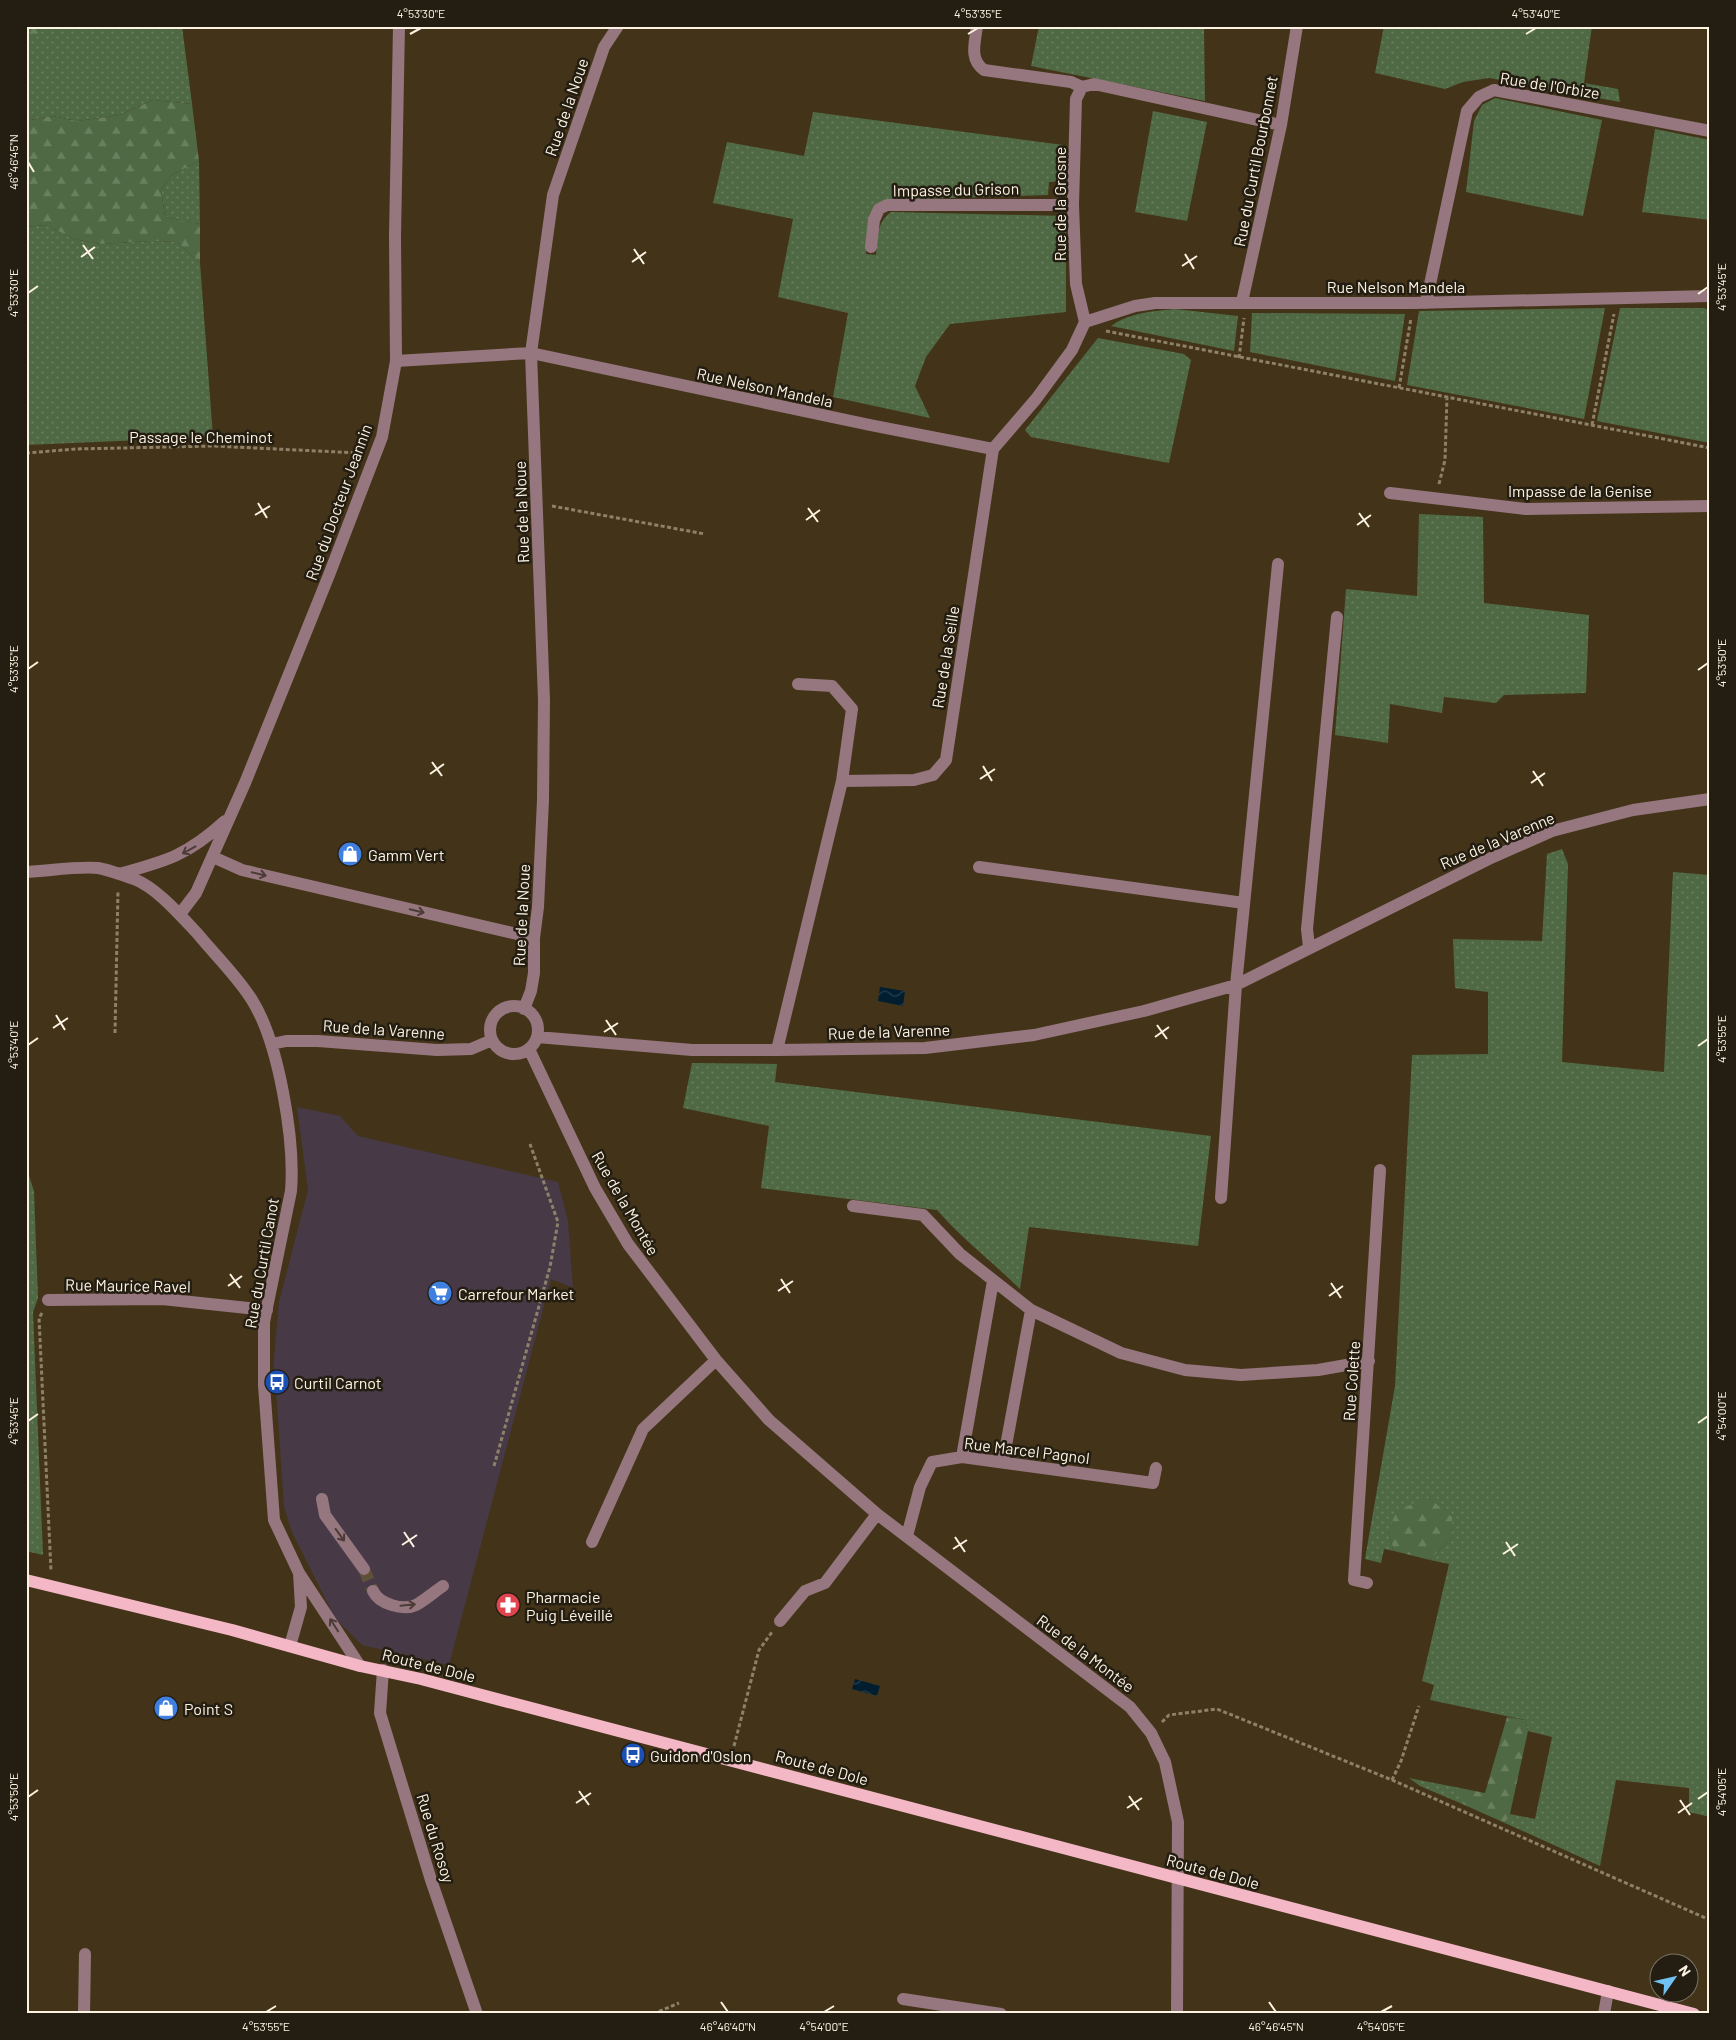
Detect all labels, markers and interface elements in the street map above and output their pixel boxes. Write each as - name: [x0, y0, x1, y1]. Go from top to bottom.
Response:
- text: 4°53'30"E: [397, 6, 445, 20]
- text: 4°53'35"E: [954, 6, 1002, 20]
- text: 4°53'40"E: [1512, 6, 1560, 20]
- street label: Rue de la Noue: [540, 56, 592, 158]
- street label: Rue de l'Orbize: [1499, 68, 1601, 102]
- street label: Rue du Curtil Bourbonnet: [1229, 74, 1281, 248]
- text: 46°46'45"N: [6, 134, 20, 190]
- street label: Rue de la Grosne: [1050, 147, 1069, 261]
- street label: Impasse du Grison: [893, 178, 1019, 200]
- text: 4°53'45"E: [1714, 263, 1728, 311]
- text: 4°53'30"E: [6, 269, 20, 317]
- street label: Rue Nelson Mandela: [1327, 277, 1465, 296]
- street label: Rue Nelson Mandela: [695, 363, 835, 411]
- street label: Rue du Docteur Jeannin: [301, 421, 375, 583]
- street label: Passage le Cheminot: [129, 427, 273, 446]
- street label: Rue de la Noue: [510, 461, 532, 563]
- street label: Impasse de la Genise: [1508, 481, 1652, 500]
- street label: Rue de la Seille: [928, 604, 962, 710]
- text: 4°53'50"E: [1714, 639, 1728, 687]
- text: 4°53'35"E: [6, 645, 20, 693]
- street label: Rue de la Varenne: [1437, 807, 1557, 873]
- shop icon: Gamm Vert: [337, 841, 363, 867]
- one-way arrow: [181, 845, 196, 855]
- place label: Gamm Vert: [368, 845, 445, 864]
- street label: Rue de la Noue: [509, 863, 533, 967]
- one-way arrow: [250, 870, 266, 879]
- one-way arrow: [409, 907, 425, 916]
- street label: Rue de la Varenne: [322, 1015, 446, 1043]
- text: 4°53'55"E: [1714, 1015, 1728, 1063]
- street label: Rue de la Varenne: [828, 1019, 950, 1043]
- text: 4°53'40"E: [6, 1021, 20, 1069]
- street label: Rue de la Montée: [589, 1148, 663, 1258]
- street label: Rue du Curtil Canot: [240, 1196, 282, 1330]
- street label: Rue Maurice Ravel: [65, 1274, 191, 1296]
- supermarket icon: Carrefour Market: [427, 1280, 453, 1306]
- place label: Carrefour Market: [458, 1284, 574, 1303]
- street label: Rue Colette: [1339, 1340, 1363, 1422]
- bus stop icon: Curtil Carnot: [264, 1369, 290, 1395]
- place label: Curtil Carnot: [294, 1373, 382, 1392]
- text: 4°54'00"E: [1714, 1391, 1728, 1441]
- text: 4°53'45"E: [6, 1397, 20, 1445]
- street label: Rue Marcel Pagnol: [963, 1433, 1091, 1467]
- one-way arrow: [335, 1528, 345, 1542]
- place label: Pharmacie Puig Léveillé: [526, 1587, 613, 1624]
- pharmacy icon: Pharmacie Puig Léveillé: [495, 1592, 521, 1618]
- one-way arrow: [399, 1600, 415, 1610]
- street label: Rue de la Montée: [1034, 1610, 1138, 1696]
- one-way arrow: [329, 1618, 339, 1632]
- street label: Route de Dole: [380, 1644, 478, 1686]
- shop icon: Point S: [153, 1695, 179, 1721]
- place label: Point S: [184, 1699, 233, 1718]
- bus stop icon: Guidon d'Oslon: [620, 1742, 646, 1768]
- street label: Route de Dole: [773, 1745, 871, 1789]
- place label: Guidon d'Oslon: [650, 1746, 751, 1765]
- text: 4°54'05"E: [1714, 1768, 1728, 1816]
- text: 4°53'50"E: [6, 1773, 20, 1821]
- street label: Rue du Rosoy: [413, 1791, 459, 1886]
- street label: Route de Dole: [1164, 1849, 1262, 1893]
- north arrow: [1648, 1952, 1698, 2002]
- text: N: [1676, 1962, 1695, 1979]
- text: 4°53'55"E: [242, 2019, 290, 2033]
- text: 46°46'40"N: [700, 2019, 756, 2033]
- text: 4°54'00"E: [799, 2019, 849, 2033]
- text: 46°46'45"N: [1248, 2019, 1304, 2033]
- text: 4°54'05"E: [1357, 2019, 1405, 2033]

